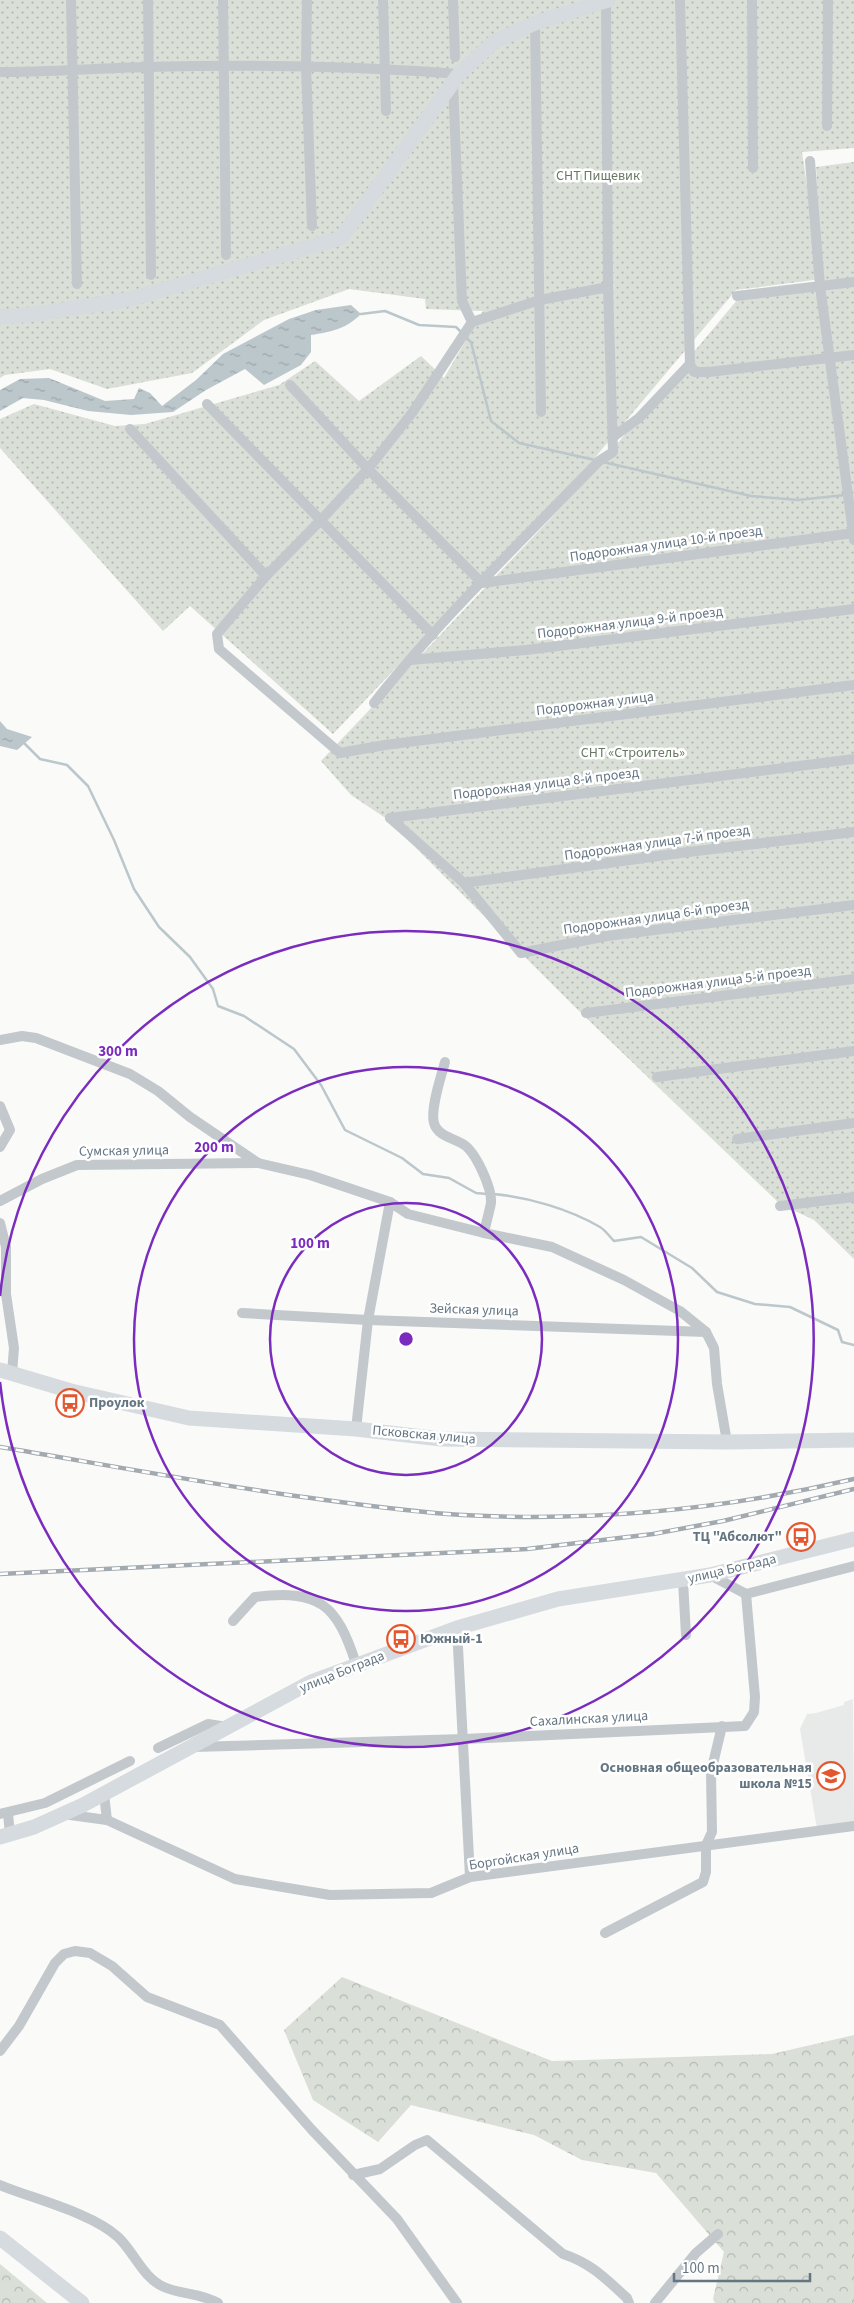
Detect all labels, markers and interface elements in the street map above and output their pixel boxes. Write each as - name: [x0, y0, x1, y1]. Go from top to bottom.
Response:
- park label: СНТ Пищевик: [556, 166, 640, 186]
- street label: Подорожная улица 10-й проезд: [569, 521, 764, 567]
- street label: Подорожная улица 9-й проезд: [536, 602, 725, 644]
- street label: Подорожная улица: [535, 687, 655, 721]
- park label: СНТ «Строитель»: [581, 743, 685, 763]
- street label: Подорожная улица 8-й проезд: [452, 763, 641, 805]
- street label: Подорожная улица 7-й проезд: [563, 820, 752, 866]
- street label: Подорожная улица 6-й проезд: [562, 894, 751, 940]
- street label: Подорожная улица 5-й проезд: [624, 961, 813, 1003]
- text: 300 m: [98, 1041, 138, 1062]
- text: 200 m: [194, 1137, 234, 1158]
- street label: Сумская улица: [79, 1140, 169, 1162]
- text: 100 m: [290, 1233, 330, 1254]
- street label: Зейская улица: [429, 1298, 519, 1322]
- centre of rings: [397, 1330, 415, 1348]
- bus stop icon: Проулок: [55, 1388, 85, 1418]
- place label: Проулок: [89, 1393, 145, 1413]
- street label: Псковская улица: [371, 1421, 477, 1449]
- bus stop icon: ТЦ "Абсолют": [786, 1522, 816, 1552]
- place label: ТЦ "Абсолют": [693, 1527, 782, 1547]
- street label: улица Бограда: [686, 1549, 778, 1589]
- bus stop icon: Южный-1: [386, 1624, 416, 1654]
- place label: Южный-1: [420, 1629, 483, 1649]
- street label: улица Бограда: [296, 1646, 388, 1698]
- street label: Сахалинская улица: [529, 1706, 649, 1732]
- place label: Основная общеобразовательная школа №15: [600, 1758, 812, 1794]
- school or university icon: Основная общеобразовательная школа №15: [816, 1761, 846, 1791]
- street label: Боргойская улица: [468, 1838, 580, 1876]
- scale bar: [674, 2250, 810, 2282]
- text: 100 m: [682, 2258, 720, 2279]

